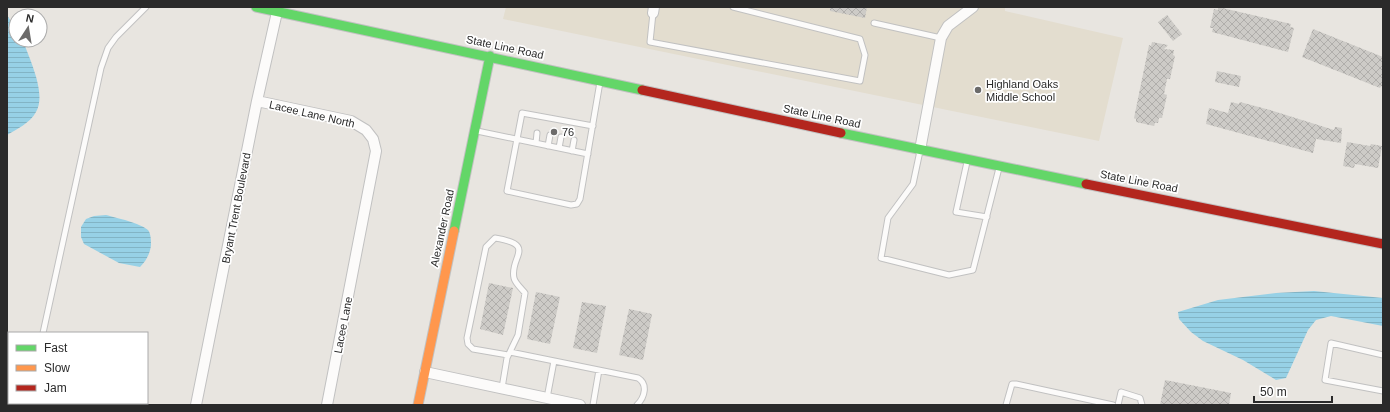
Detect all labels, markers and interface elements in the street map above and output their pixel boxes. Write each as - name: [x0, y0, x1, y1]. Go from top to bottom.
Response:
- north arrow: [8, 8, 48, 48]
- text: N: [25, 12, 35, 25]
- street label: State Line Road: [465, 33, 545, 61]
- place label: Highland Oaks Middle School: [986, 78, 1059, 103]
- marker: Highland Oaks Middle School: [973, 85, 983, 95]
- street label: Lacee Lane North: [268, 98, 356, 130]
- street label: State Line Road: [782, 102, 862, 130]
- place label: 76: [562, 126, 574, 138]
- marker: 76: [549, 127, 559, 137]
- street label: Bryant Trent Boulevard: [219, 152, 253, 264]
- street label: State Line Road: [1099, 168, 1179, 194]
- street label: Alexander Road: [428, 188, 456, 268]
- street label: Lacee Lane: [332, 296, 354, 354]
- legend: [8, 332, 148, 404]
- text: Fast: [44, 341, 68, 355]
- text: Slow: [44, 361, 70, 375]
- scale bar: [1254, 378, 1332, 404]
- text: Jam: [44, 381, 67, 395]
- text: 50 m: [1260, 385, 1287, 399]

